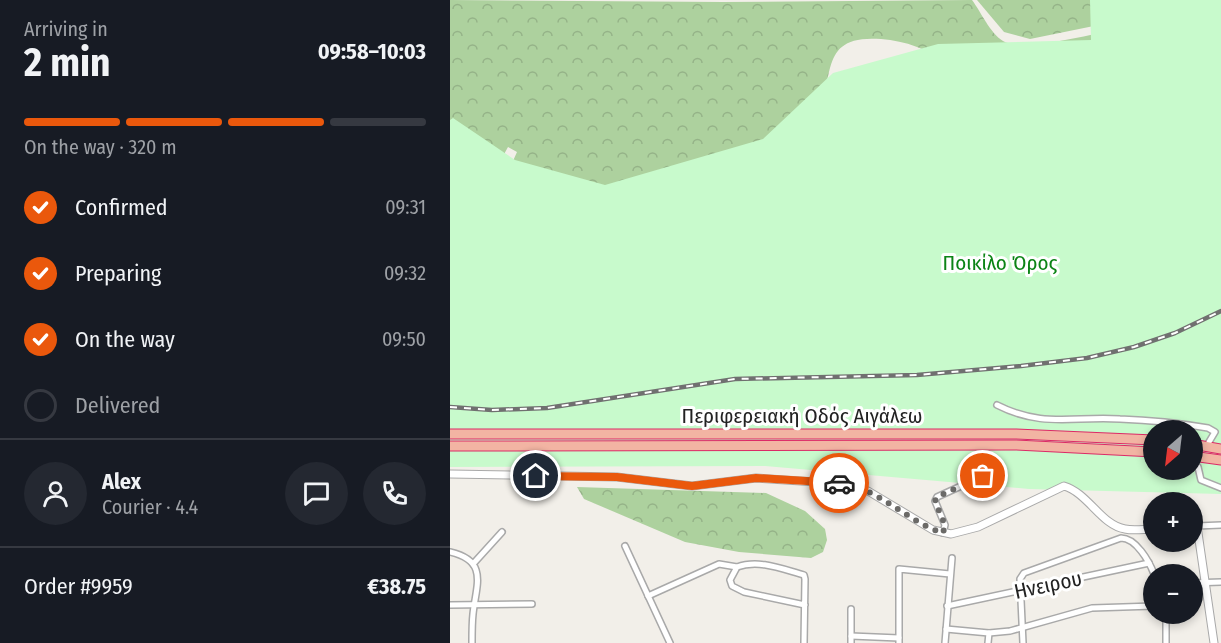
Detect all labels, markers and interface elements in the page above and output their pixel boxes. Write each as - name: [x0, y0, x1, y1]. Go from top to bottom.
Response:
- text: Arriving in: [24, 17, 108, 41]
- text: 09:58–10:03: [318, 38, 426, 65]
- text: 2 min: [24, 40, 110, 86]
- text: On the way · 320 m: [24, 135, 177, 159]
- icon: check: [24, 191, 57, 224]
- text: Confirmed: [75, 194, 168, 221]
- text: 09:31: [385, 195, 426, 219]
- park label: Ποικίλο Όρος: [943, 250, 1058, 276]
- icon: check: [24, 257, 57, 290]
- text: Preparing: [75, 260, 161, 287]
- text: 09:32: [384, 261, 426, 285]
- icon: check: [24, 323, 57, 356]
- text: On the way: [75, 326, 175, 353]
- text: 09:50: [382, 327, 426, 351]
- text: Delivered: [75, 392, 160, 419]
- street label: Περιφερειακή Οδός Αιγάλεω: [682, 403, 922, 429]
- north arrow: [1143, 420, 1203, 480]
- map controls: [1143, 420, 1203, 624]
- pin: [510, 450, 561, 501]
- pin: [957, 450, 1008, 501]
- courier: [809, 453, 869, 513]
- icon: home: [519, 459, 552, 492]
- icon: bag: [966, 459, 999, 492]
- button: person: [24, 462, 87, 525]
- button: chat: [285, 462, 348, 525]
- button: phone: [363, 462, 426, 525]
- icon: car: [823, 467, 856, 500]
- text: Alex: [102, 468, 141, 495]
- button: +: [1143, 492, 1203, 552]
- text: Courier · 4.4: [102, 495, 198, 519]
- button: −: [1143, 564, 1203, 624]
- street label: Ηνειρου: [1012, 565, 1084, 605]
- text: Order #9959: [24, 573, 133, 600]
- text: €38.75: [367, 573, 426, 600]

